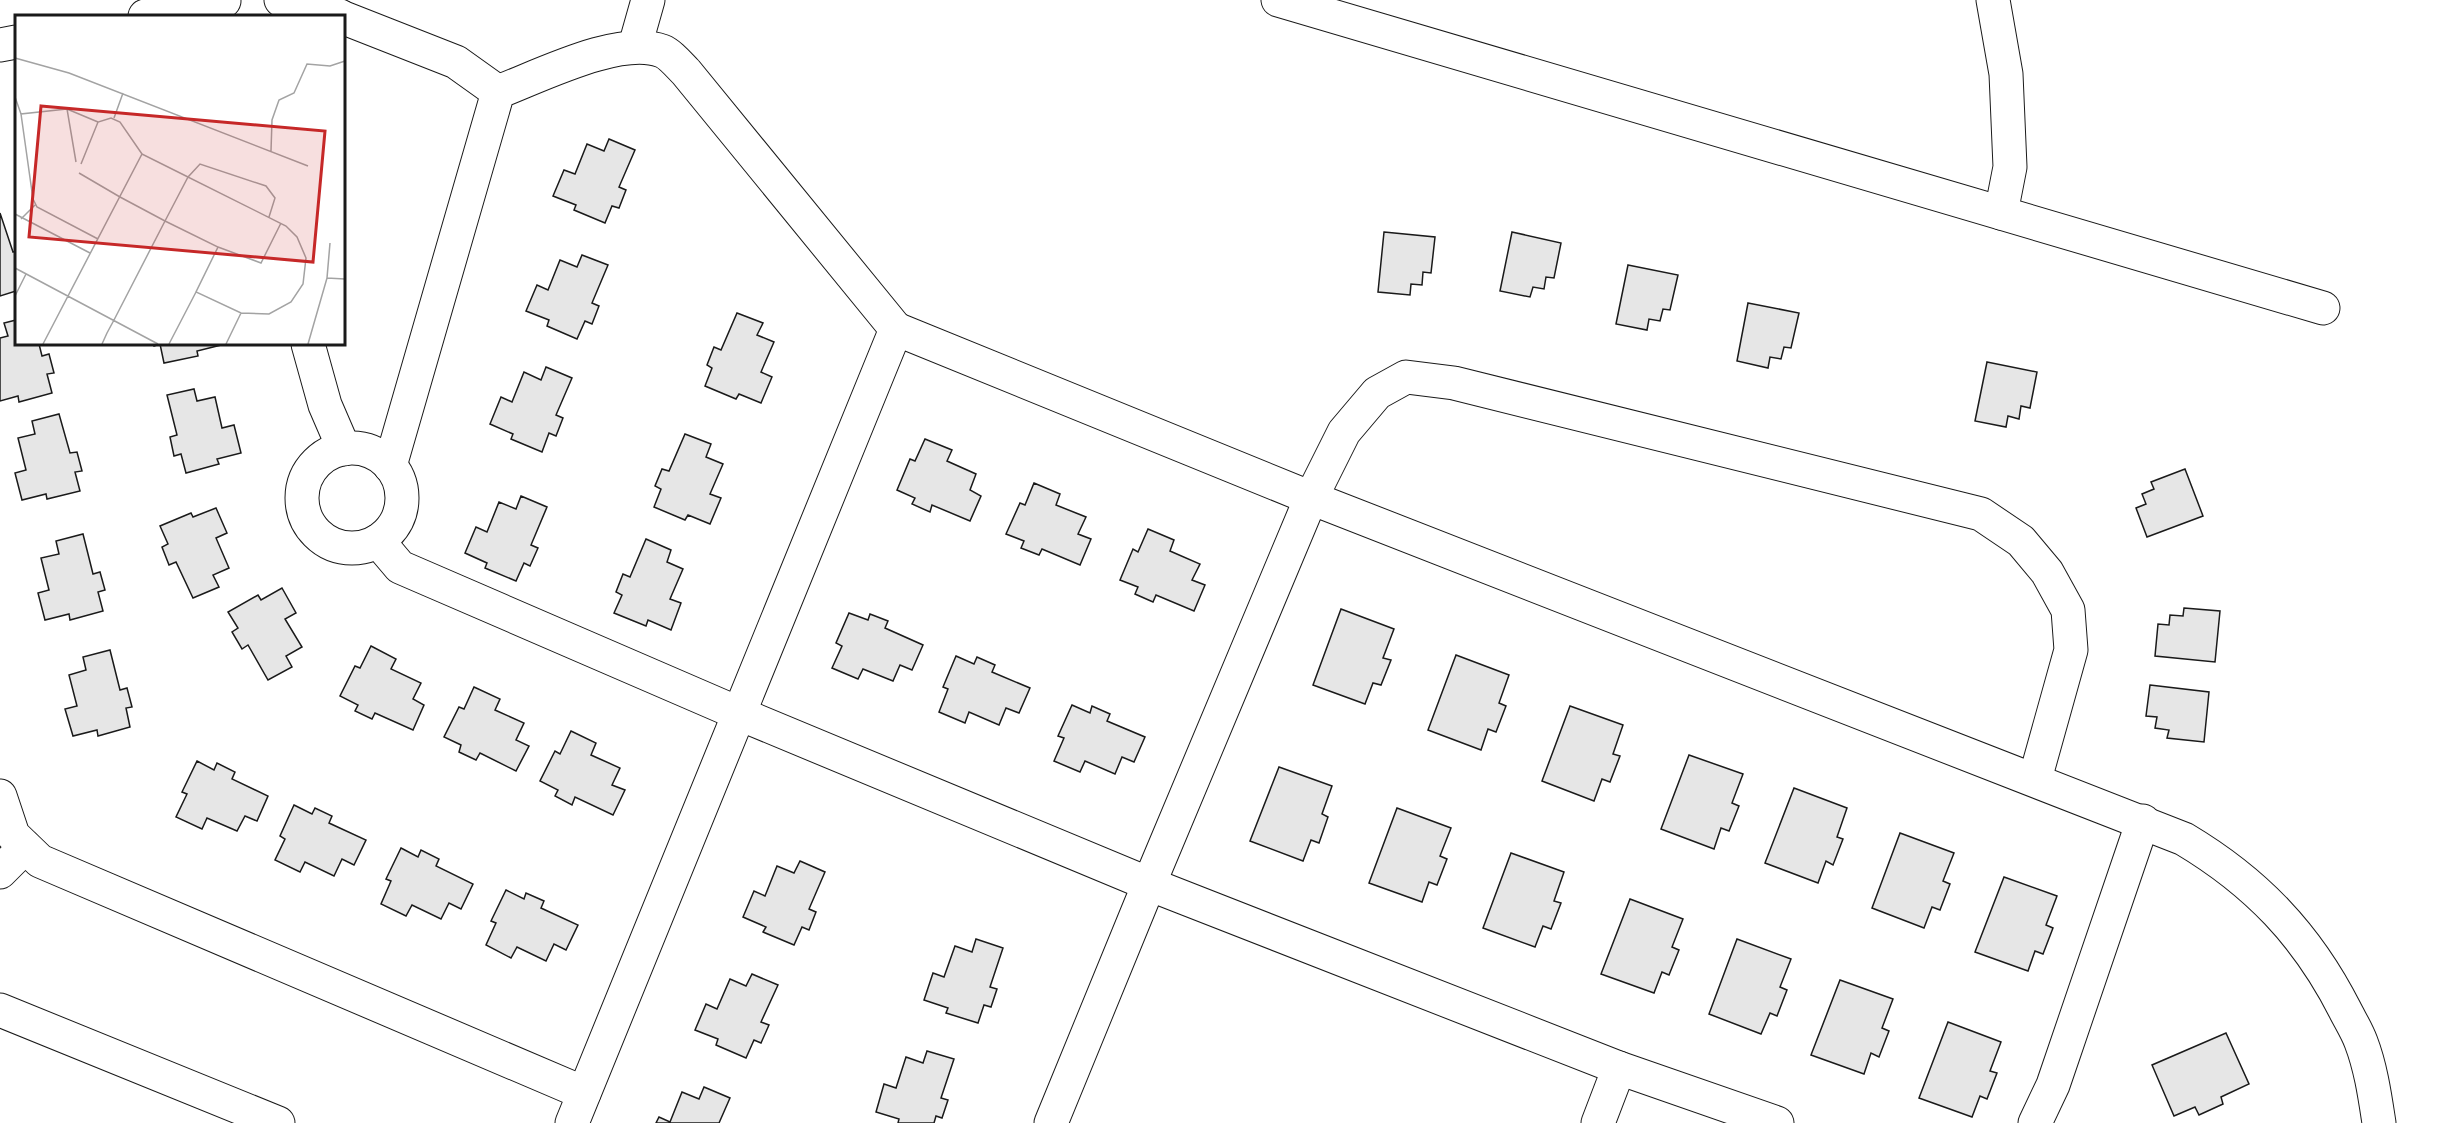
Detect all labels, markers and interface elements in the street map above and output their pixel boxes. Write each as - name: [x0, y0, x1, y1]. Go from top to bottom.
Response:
- inset map: [15, 15, 345, 345]

